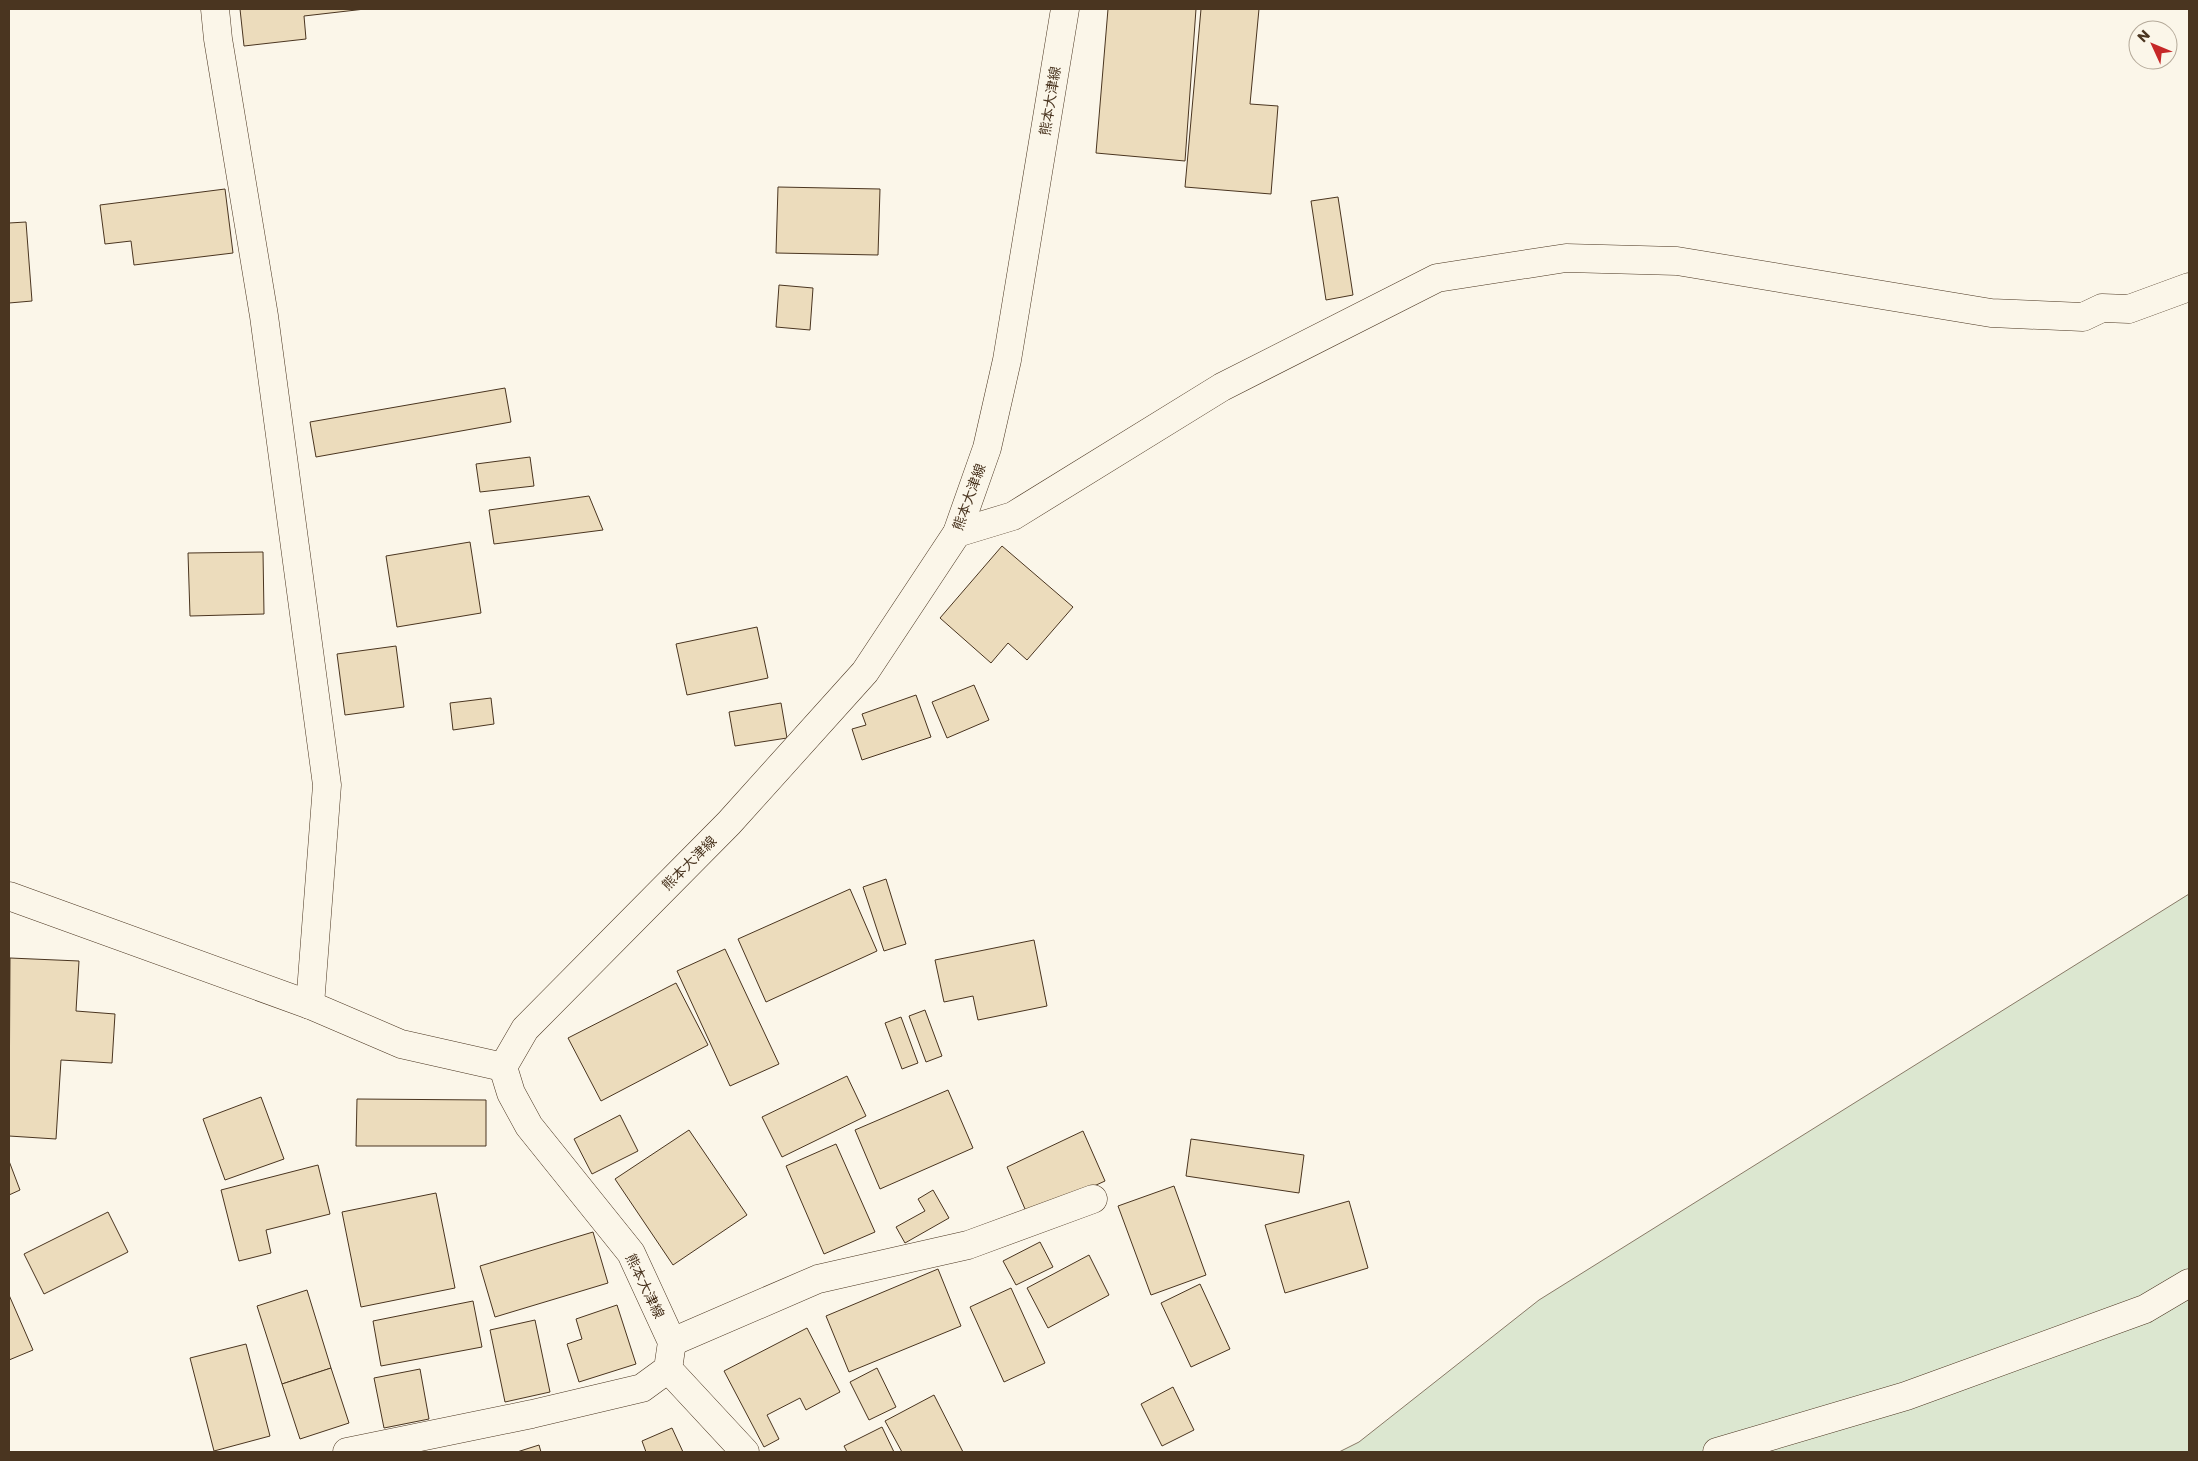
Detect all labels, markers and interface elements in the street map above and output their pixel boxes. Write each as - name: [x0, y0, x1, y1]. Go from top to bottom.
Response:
- north arrow: [2128, 20, 2178, 70]
- text: N: [2133, 25, 2154, 47]
- street label: 熊本大津線: [1035, 65, 1065, 137]
- street label: 熊本大津線: [948, 461, 990, 533]
- street label: 熊本大津線: [657, 831, 721, 895]
- street label: 熊本大津線: [621, 1250, 669, 1322]

